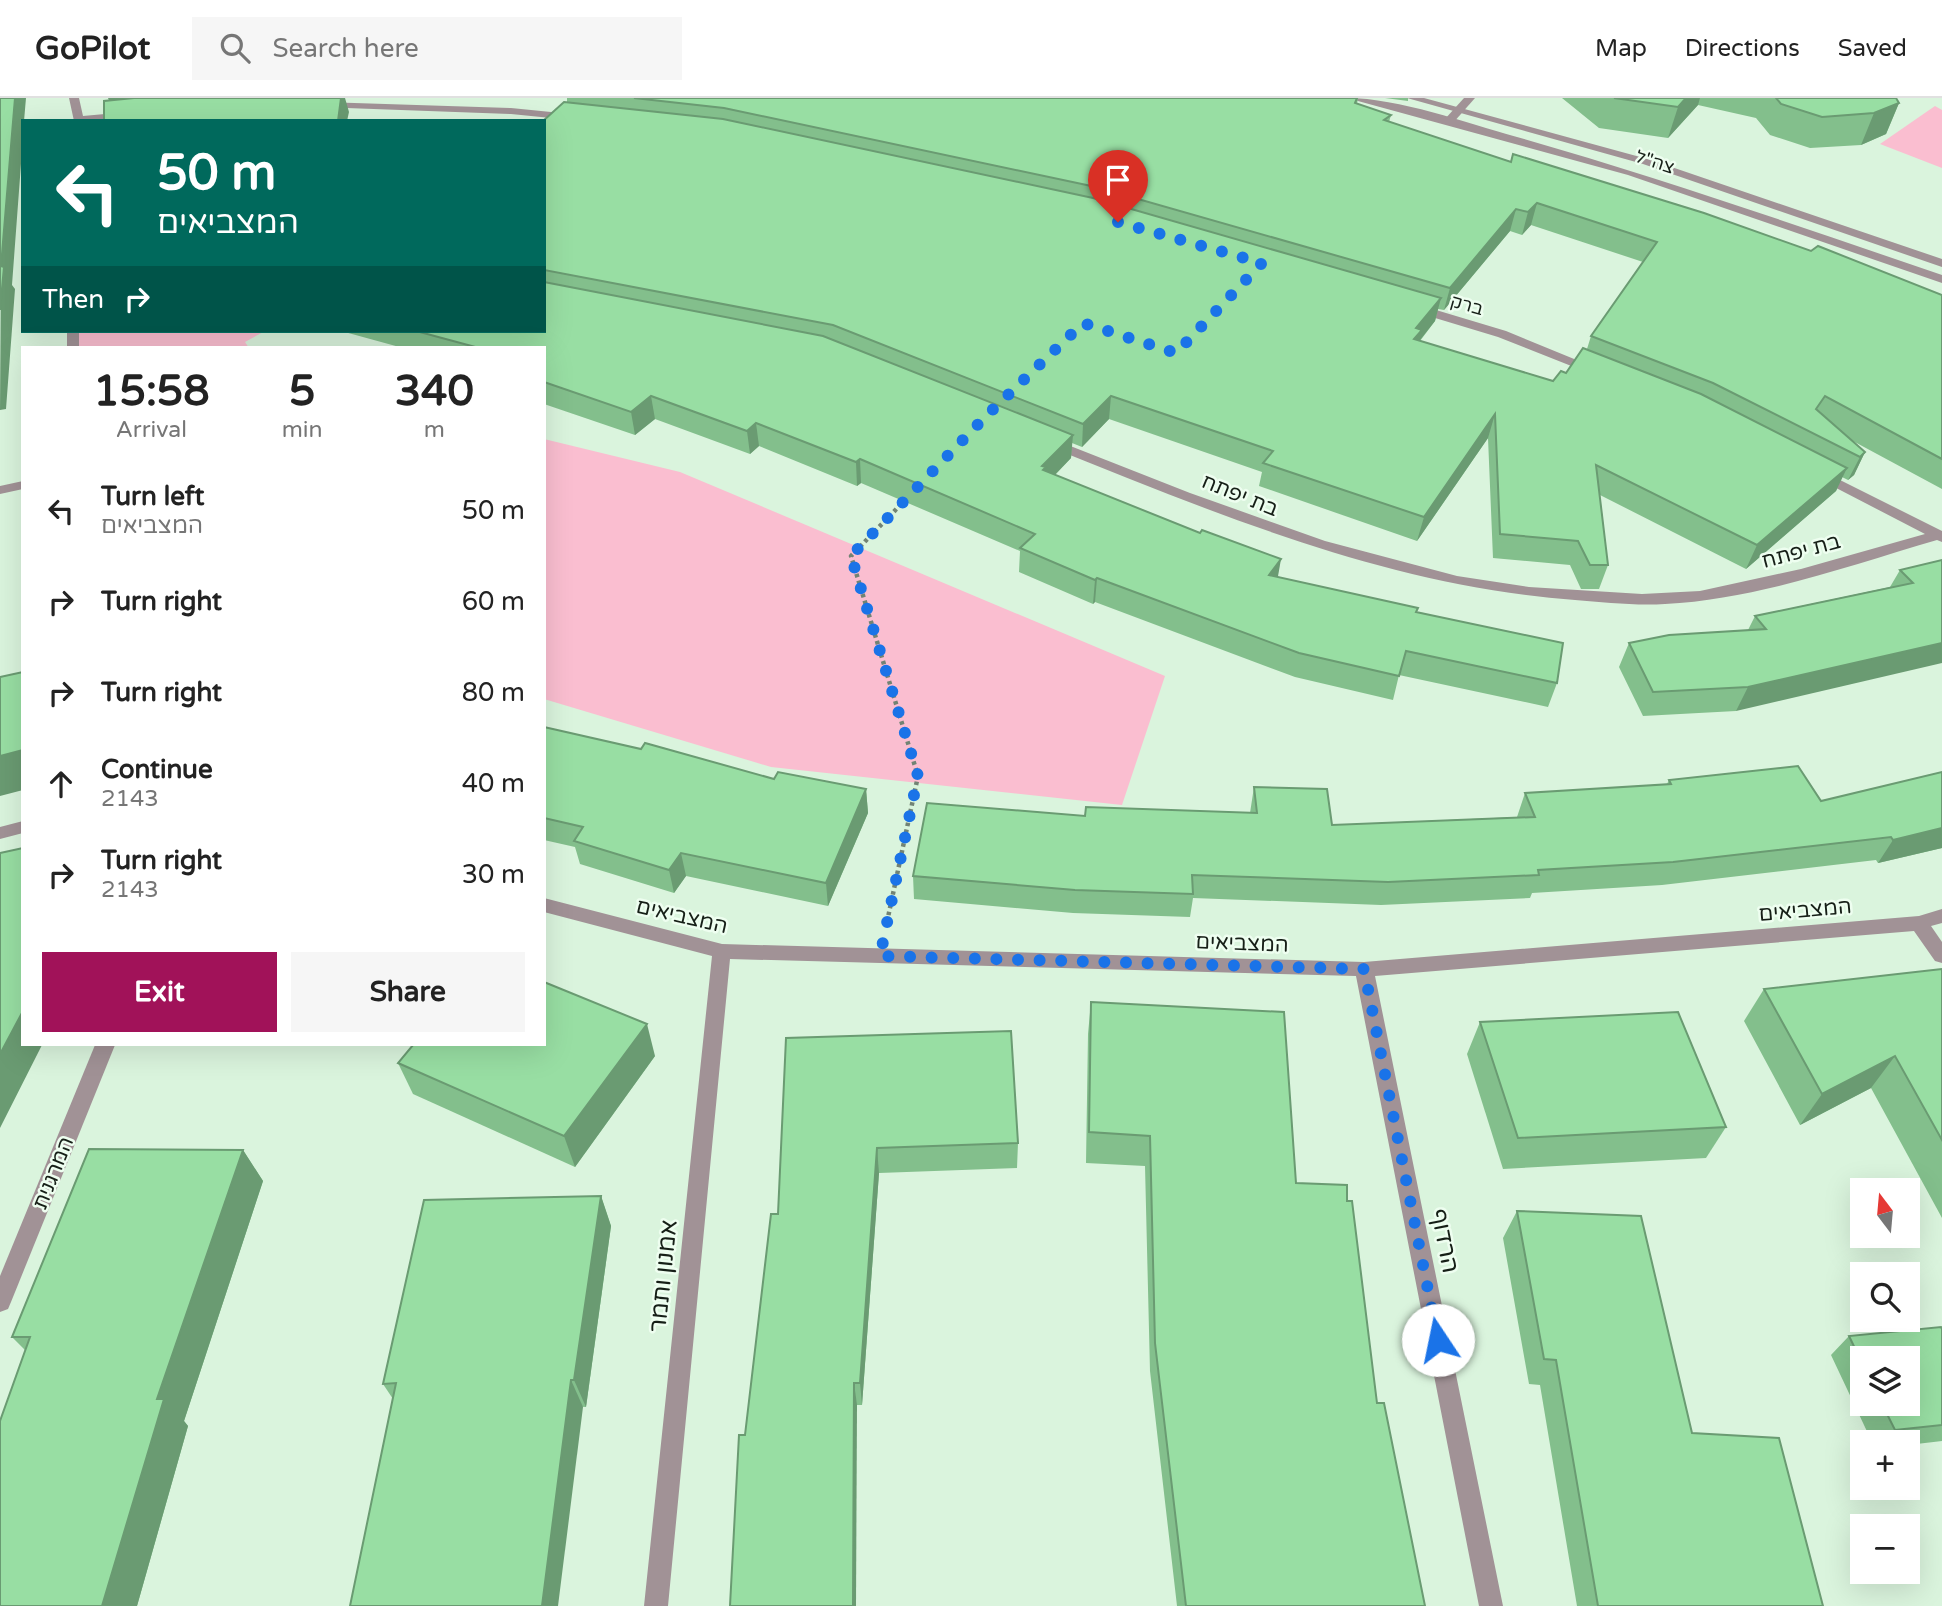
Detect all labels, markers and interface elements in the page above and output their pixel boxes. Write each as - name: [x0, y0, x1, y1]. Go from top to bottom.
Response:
- search box: [192, 17, 682, 80]
- text: GoPilot: [35, 29, 150, 68]
- icon: search: [216, 29, 254, 67]
- text: Search here: [272, 33, 419, 64]
- text: Map: [1595, 34, 1647, 63]
- text: Directions: [1685, 34, 1800, 63]
- text: Saved: [1838, 34, 1907, 63]
- text: 50 m: [157, 144, 276, 203]
- street label: צה"ל: [1633, 145, 1677, 179]
- icon: left: [42, 147, 133, 238]
- pin: [1088, 150, 1148, 222]
- icon: arrive: [1099, 161, 1137, 199]
- text: המצביאים: [157, 204, 299, 242]
- icon: right: [118, 280, 156, 318]
- text: Then: [42, 284, 104, 315]
- street label: ברק: [1448, 290, 1486, 320]
- text: 15:58: [93, 366, 210, 417]
- text: 5: [289, 366, 315, 417]
- text: 340: [395, 366, 474, 417]
- text: Arrival: [116, 416, 187, 444]
- text: min: [282, 416, 323, 444]
- text: m: [424, 416, 445, 444]
- street label: בת יפתח: [1198, 469, 1282, 522]
- text: Turn left: [101, 481, 204, 512]
- icon: left: [42, 492, 80, 530]
- text: 50 m: [462, 495, 525, 526]
- text: המצביאים: [101, 512, 203, 540]
- street label: בת יפתח: [1759, 529, 1843, 574]
- icon: right: [42, 583, 80, 621]
- text: Turn right: [101, 586, 222, 617]
- text: 60 m: [462, 586, 525, 617]
- icon: right: [42, 674, 80, 712]
- text: Turn right: [101, 677, 222, 708]
- text: 80 m: [462, 677, 525, 708]
- text: Continue: [101, 754, 213, 785]
- icon: ahead: [42, 765, 80, 803]
- text: 40 m: [462, 768, 525, 799]
- text: 2143: [101, 785, 159, 813]
- text: Turn right: [101, 845, 222, 876]
- icon: right: [42, 856, 80, 894]
- text: 30 m: [462, 859, 525, 890]
- text: 2143: [101, 876, 159, 904]
- street label: המצביאים: [634, 894, 730, 939]
- street label: המצביאים: [1758, 894, 1853, 927]
- street label: המצביאים: [1195, 929, 1289, 958]
- button: Exit: [42, 952, 277, 1032]
- button: Share: [291, 952, 525, 1032]
- street label: המרגנית: [28, 1133, 79, 1213]
- north arrow: [1850, 1178, 1920, 1248]
- map controls: [1850, 1178, 1920, 1584]
- street label: הרדוף: [1424, 1207, 1465, 1276]
- street label: אמנון ותמר: [643, 1218, 684, 1334]
- button: search: [1850, 1262, 1920, 1332]
- position arrow: [1401, 1303, 1475, 1377]
- button: layers: [1850, 1346, 1920, 1416]
- button: +: [1850, 1430, 1920, 1500]
- button: −: [1850, 1514, 1920, 1584]

